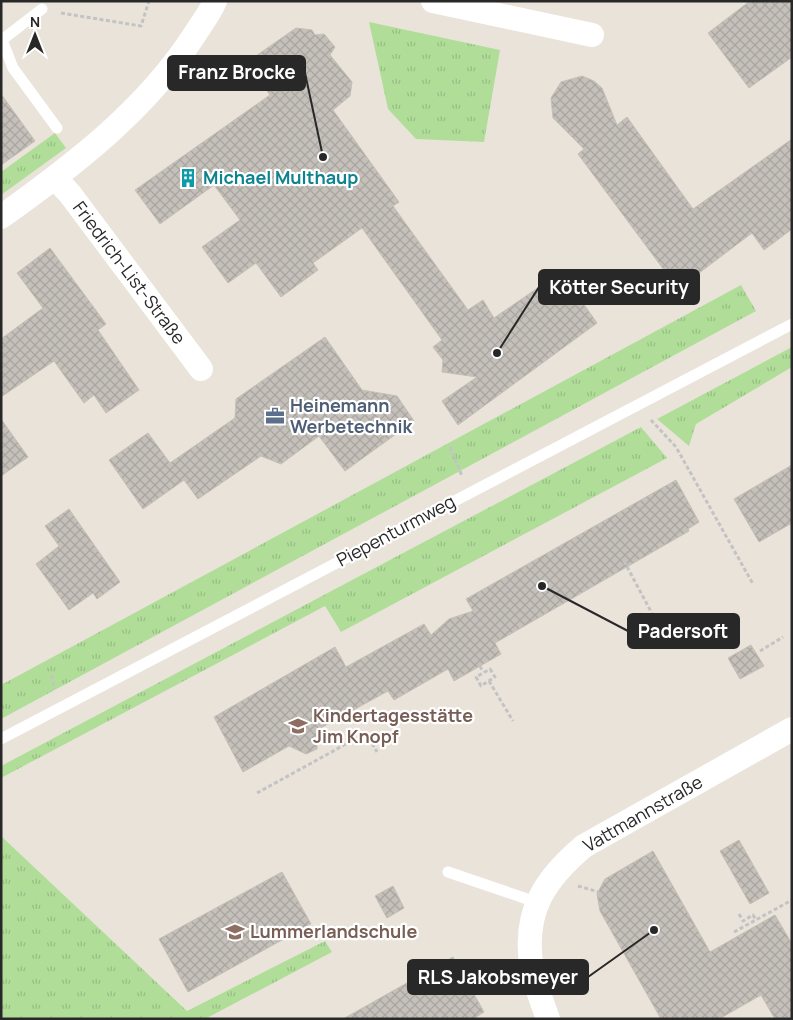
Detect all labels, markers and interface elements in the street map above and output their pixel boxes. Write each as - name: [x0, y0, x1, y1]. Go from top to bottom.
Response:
- north arrow: [10, 10, 60, 60]
- text: N: [30, 12, 40, 31]
- callout: Franz Brocke: [168, 56, 305, 90]
- text: Franz Brocke: [178, 59, 296, 85]
- place label: Michael Multhaup: [203, 165, 358, 189]
- building icon: Michael Multhaup: [177, 167, 199, 189]
- street label: Friedrich-List-Straße: [68, 196, 192, 349]
- callout: Kötter Security: [539, 270, 699, 304]
- text: Kötter Security: [549, 274, 689, 300]
- place label: Heinemann Werbetechnik: [290, 393, 413, 438]
- office icon: Heinemann Werbetechnik: [264, 405, 286, 427]
- street label: Piepenturmweg: [332, 489, 459, 572]
- callout: Padersoft: [628, 614, 739, 648]
- text: Padersoft: [638, 618, 728, 644]
- place label: Kindertagesstätte Jim Knopf: [313, 703, 473, 748]
- school or university icon: Kindertagesstätte Jim Knopf: [287, 715, 309, 737]
- street label: Vattmannstraße: [578, 769, 707, 857]
- place label: Lummerlandschule: [250, 919, 417, 943]
- school or university icon: Lummerlandschule: [224, 921, 246, 943]
- callout: RLS Jakobsmeyer: [408, 960, 588, 994]
- text: RLS Jakobsmeyer: [418, 964, 579, 990]

